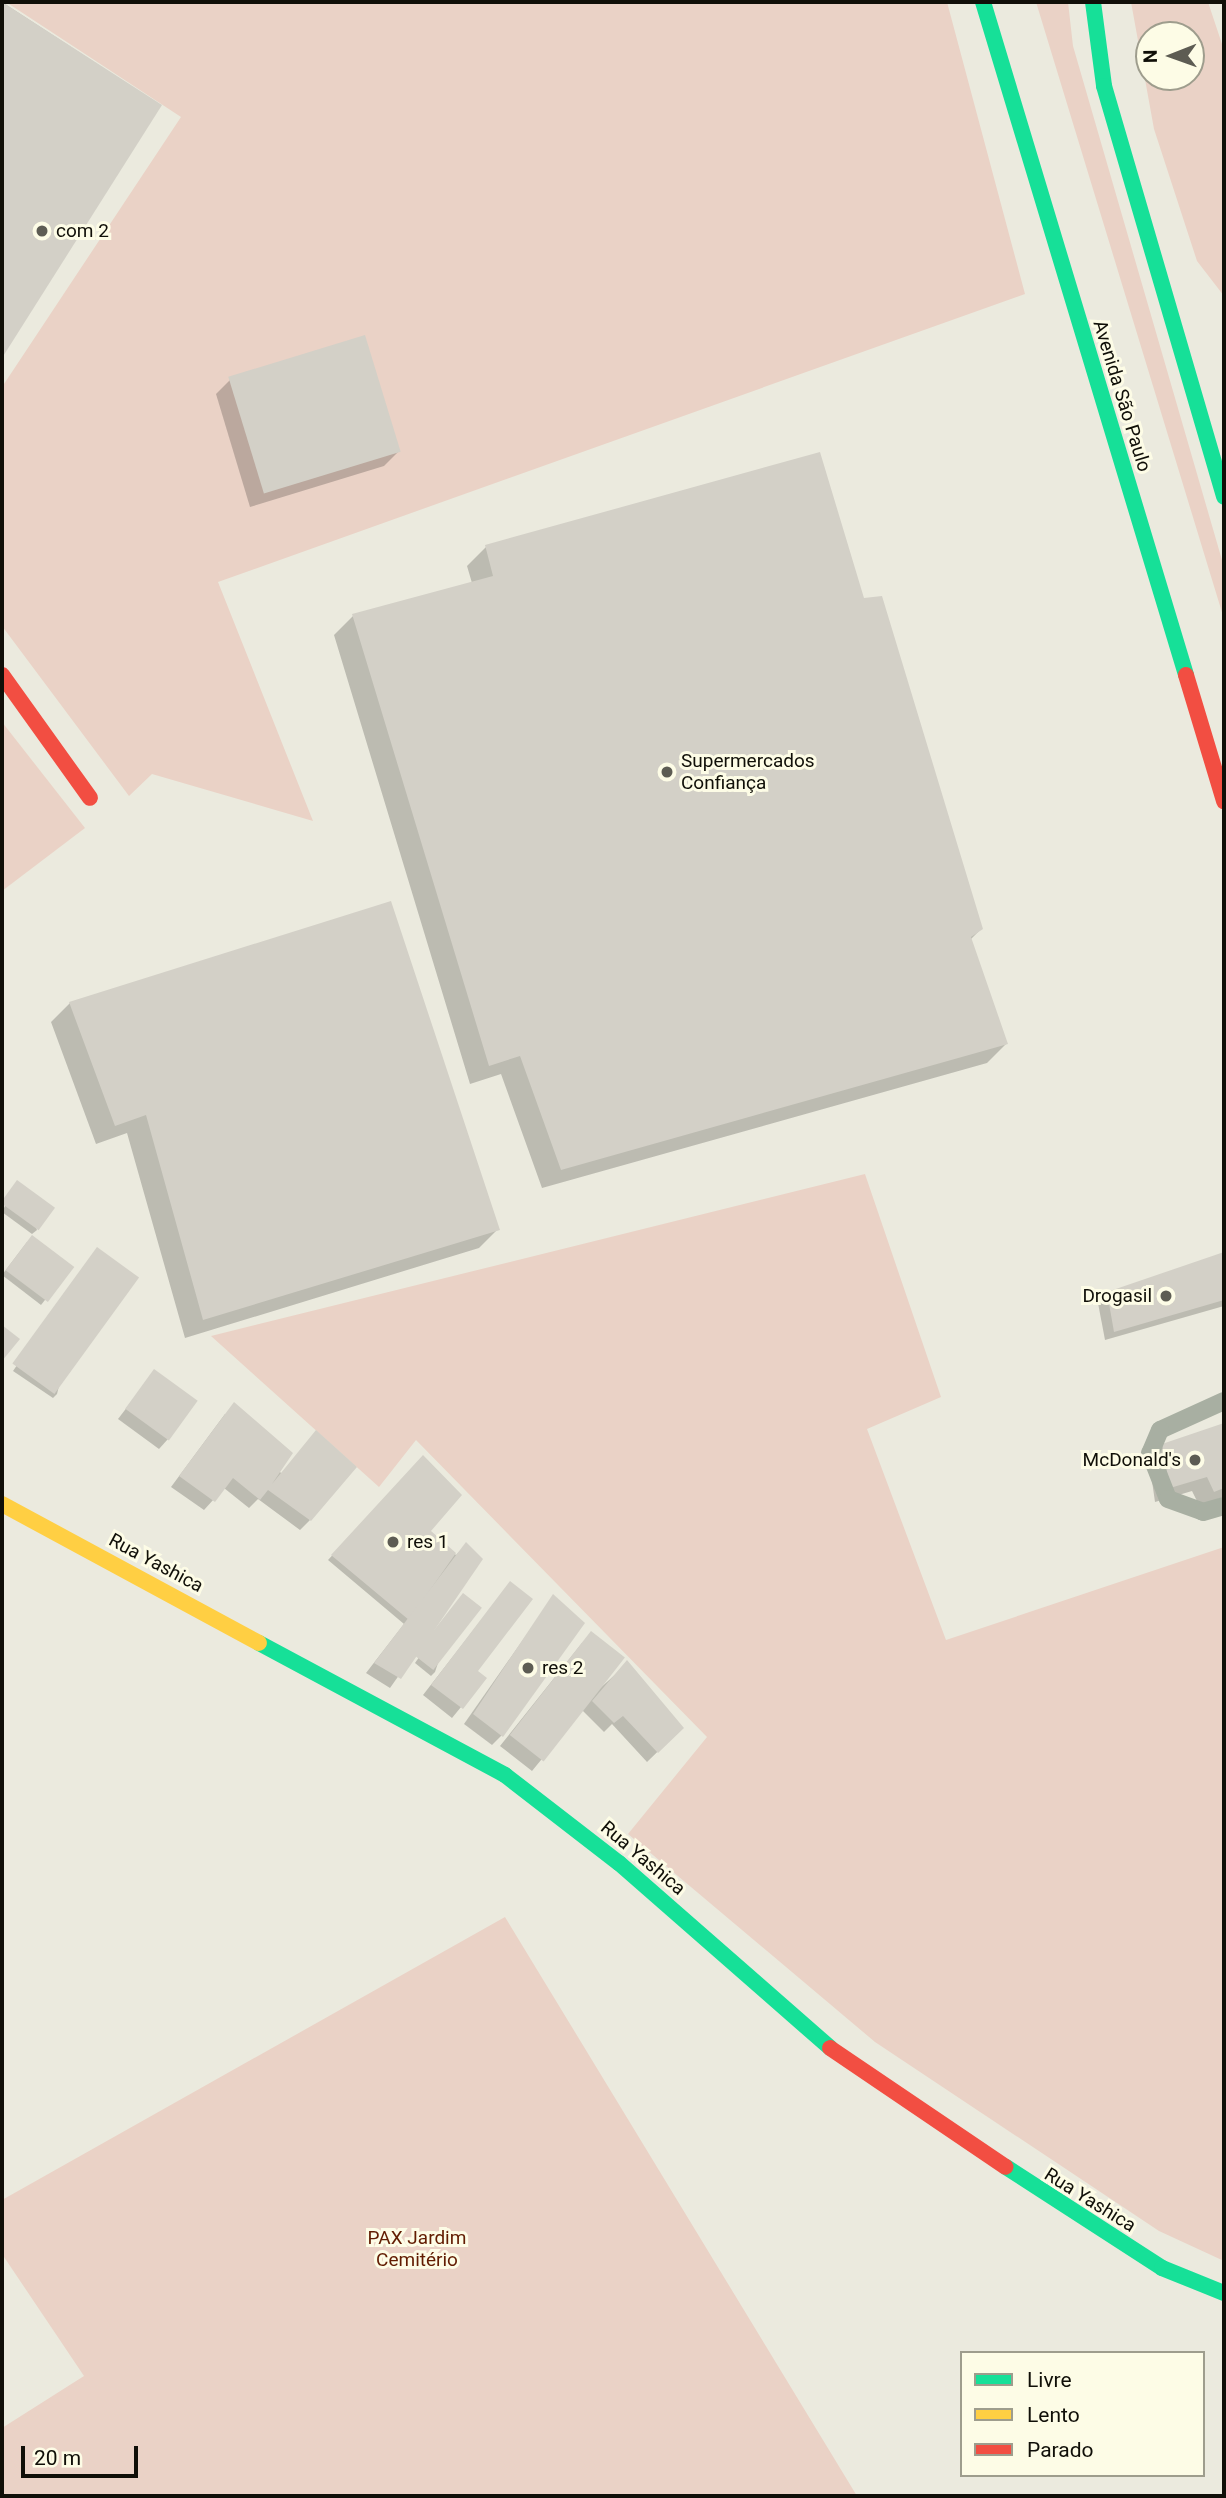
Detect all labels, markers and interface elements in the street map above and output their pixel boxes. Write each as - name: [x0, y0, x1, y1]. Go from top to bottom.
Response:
- north arrow: [1135, 21, 1205, 91]
- text: N: [1139, 49, 1162, 63]
- place label: com 2: [56, 220, 109, 242]
- marker: com 2: [34, 223, 50, 239]
- street label: Avenida São Paulo: [1088, 317, 1156, 475]
- place label: Supermercados Confiança: [681, 750, 815, 794]
- marker: Supermercados Confiança: [659, 764, 675, 780]
- place label: Drogasil: [1082, 1285, 1152, 1307]
- marker: Drogasil: [1158, 1288, 1174, 1304]
- place label: McDonald's: [1083, 1449, 1181, 1471]
- marker: McDonald's: [1187, 1452, 1203, 1468]
- street label: Rua Yashica: [105, 1529, 207, 1597]
- place label: res 1: [407, 1531, 449, 1553]
- marker: res 1: [385, 1534, 401, 1550]
- place label: res 2: [542, 1657, 584, 1679]
- marker: res 2: [520, 1660, 536, 1676]
- street label: Rua Yashica: [596, 1816, 690, 1900]
- street label: Rua Yashica: [1040, 2163, 1140, 2237]
- park label: PAX Jardim Cemitério: [368, 2227, 466, 2271]
- legend: [960, 2351, 1205, 2477]
- text: Livre: [1027, 2368, 1072, 2392]
- text: Lento: [1027, 2403, 1080, 2427]
- scale bar: [24, 2432, 142, 2476]
- text: Parado: [1027, 2438, 1094, 2462]
- text: 20 m: [34, 2446, 81, 2470]

